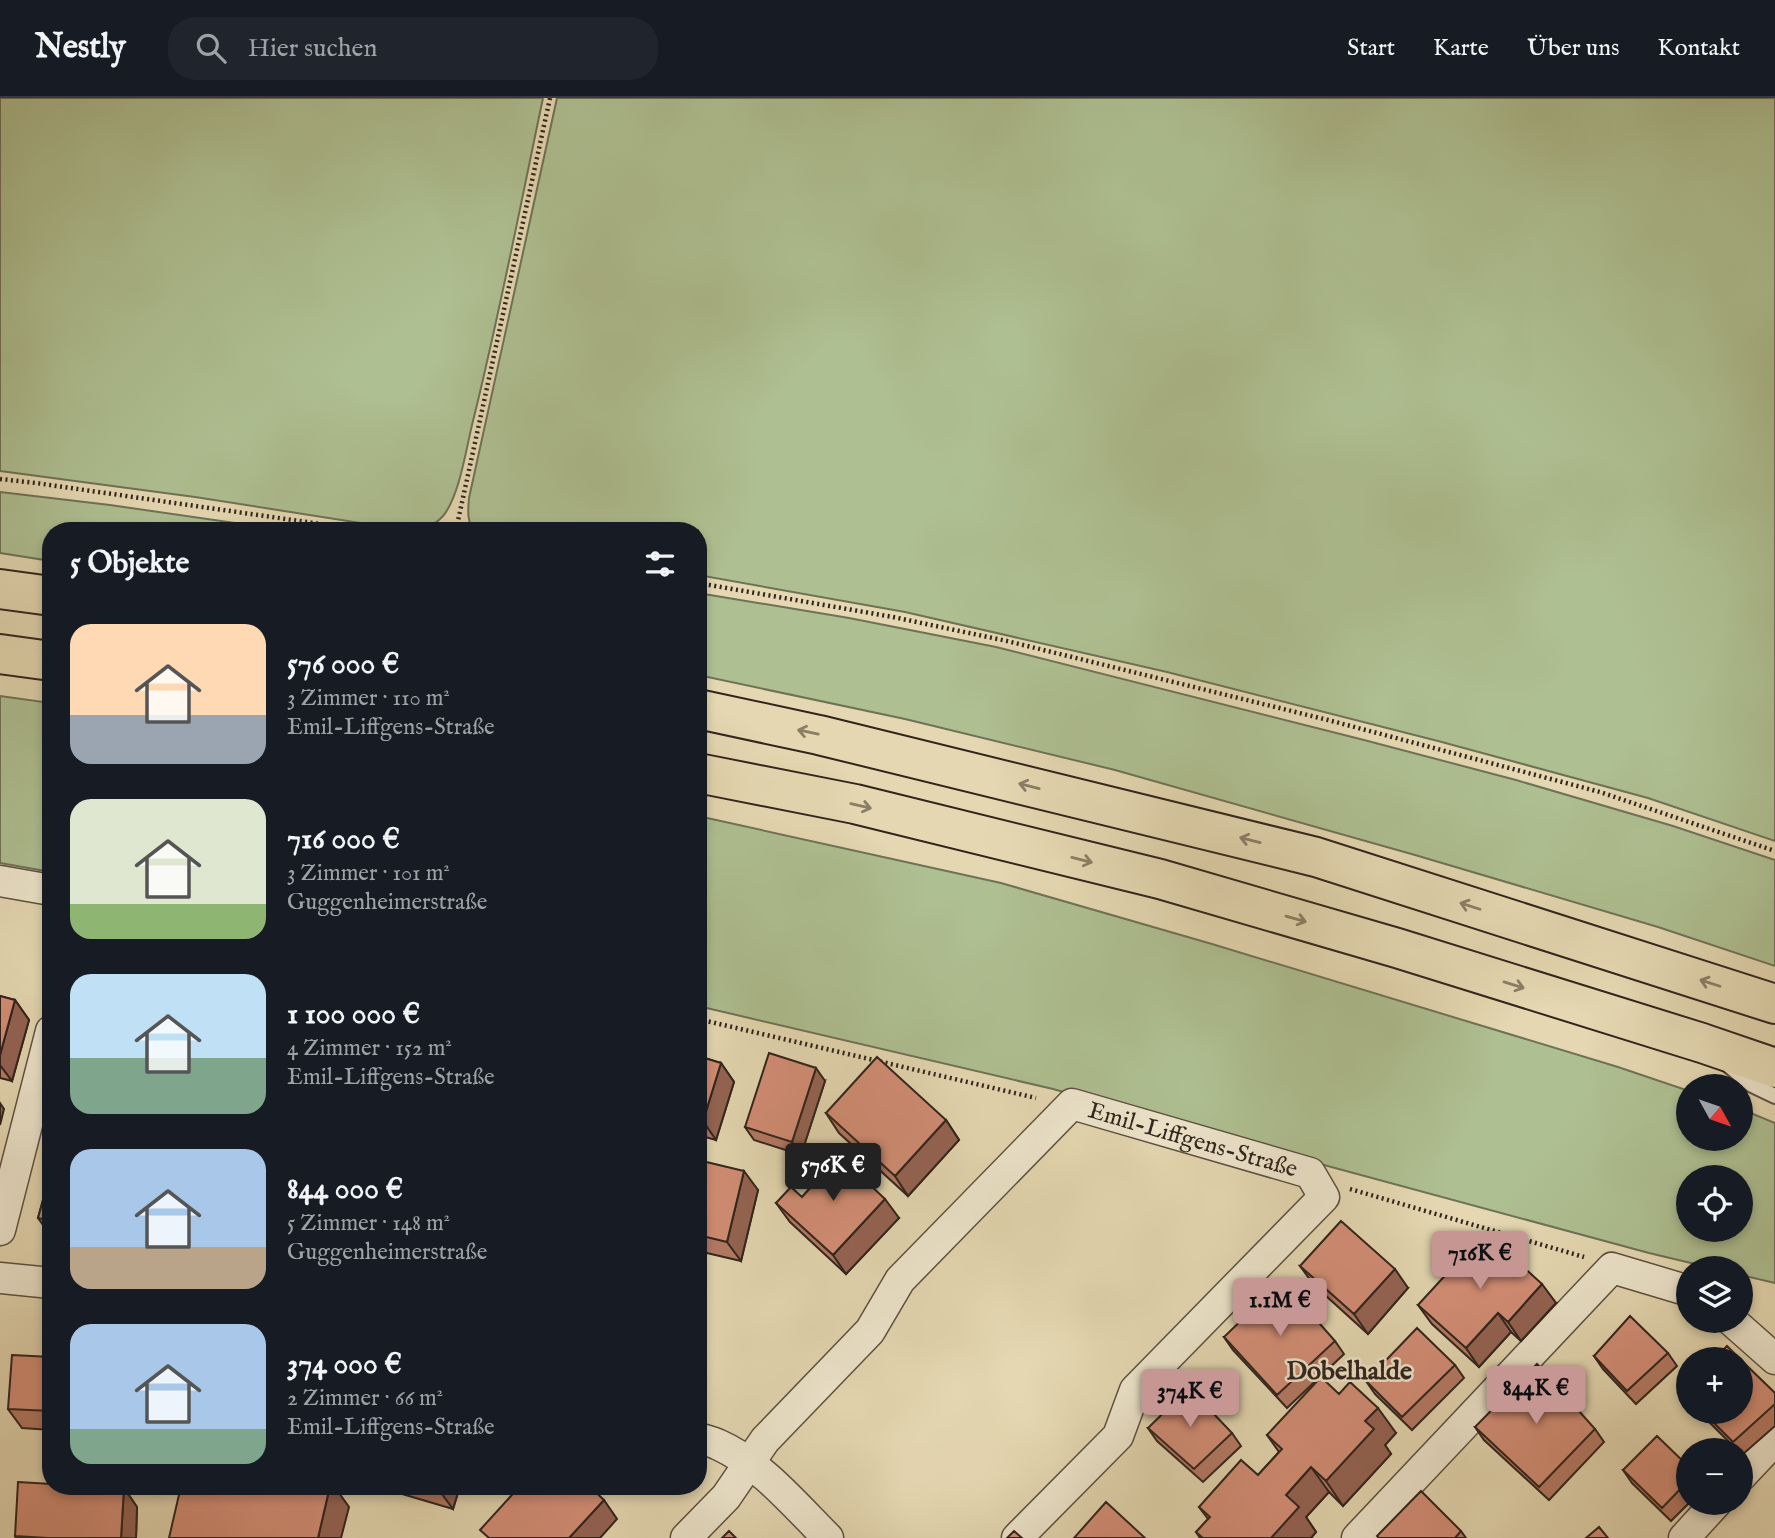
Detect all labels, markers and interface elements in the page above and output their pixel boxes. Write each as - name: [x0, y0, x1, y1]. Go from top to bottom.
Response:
- search box: [168, 17, 658, 80]
- text: Nestly: [35, 27, 126, 69]
- icon: search: [192, 29, 230, 67]
- text: Hier suchen: [248, 32, 377, 65]
- text: Start: [1347, 33, 1395, 64]
- text: Karte: [1433, 33, 1489, 64]
- text: Über uns: [1527, 33, 1619, 64]
- text: Kontakt: [1657, 33, 1740, 64]
- text: 5 Objekte: [70, 545, 189, 583]
- icon: filters: [641, 545, 679, 583]
- text: 576 000 €: [287, 646, 399, 684]
- icon: home: [126, 652, 210, 736]
- text: 3 Zimmer · 110 m²: [287, 684, 450, 713]
- text: Emil-Liffgens-Straße: [287, 713, 495, 742]
- one-way arrow: [797, 725, 820, 739]
- one-way arrow: [1018, 779, 1041, 792]
- one-way arrow: [849, 800, 872, 813]
- text: 716 000 €: [287, 821, 400, 859]
- icon: home: [126, 827, 210, 911]
- one-way arrow: [1239, 833, 1262, 846]
- one-way arrow: [1070, 854, 1093, 867]
- text: 3 Zimmer · 101 m²: [287, 859, 450, 888]
- text: Guggenheimerstraße: [287, 888, 487, 917]
- one-way arrow: [1459, 899, 1481, 912]
- one-way arrow: [1285, 913, 1307, 926]
- one-way arrow: [1699, 976, 1721, 989]
- one-way arrow: [1503, 979, 1525, 992]
- text: 1 100 000 €: [287, 996, 420, 1034]
- icon: home: [126, 1002, 210, 1086]
- text: 4 Zimmer · 152 m²: [287, 1034, 452, 1063]
- text: Emil-Liffgens-Straße: [287, 1063, 495, 1092]
- north arrow: [1676, 1074, 1754, 1152]
- map controls: [1676, 1074, 1753, 1515]
- street label: Emil-Liffgens-Straße: [1084, 1095, 1301, 1186]
- pin: 576K €: [776, 1144, 890, 1203]
- text: 576K €: [801, 1151, 865, 1180]
- button: locate: [1676, 1165, 1753, 1242]
- text: 844 000 €: [287, 1171, 403, 1209]
- icon: home: [126, 1177, 210, 1261]
- text: 5 Zimmer · 148 m²: [287, 1209, 450, 1238]
- pin: 716K €: [1423, 1232, 1537, 1291]
- text: Guggenheimerstraße: [287, 1238, 487, 1267]
- text: 716K €: [1448, 1239, 1512, 1268]
- button: layers: [1676, 1256, 1753, 1333]
- pin: 1.1M €: [1223, 1278, 1337, 1338]
- text: 1.1M €: [1249, 1286, 1311, 1315]
- text: 374 000 €: [287, 1346, 402, 1384]
- button: +: [1676, 1347, 1753, 1424]
- icon: home: [126, 1352, 210, 1436]
- district label: Dobelhalde: [1286, 1355, 1412, 1388]
- pin: 844K €: [1479, 1366, 1593, 1426]
- pin: 374K €: [1133, 1370, 1247, 1429]
- text: 844K €: [1503, 1374, 1569, 1403]
- text: 374K €: [1157, 1377, 1223, 1406]
- text: 2 Zimmer · 66 m²: [287, 1384, 443, 1413]
- text: Emil-Liffgens-Straße: [287, 1413, 495, 1442]
- button: −: [1676, 1438, 1753, 1515]

